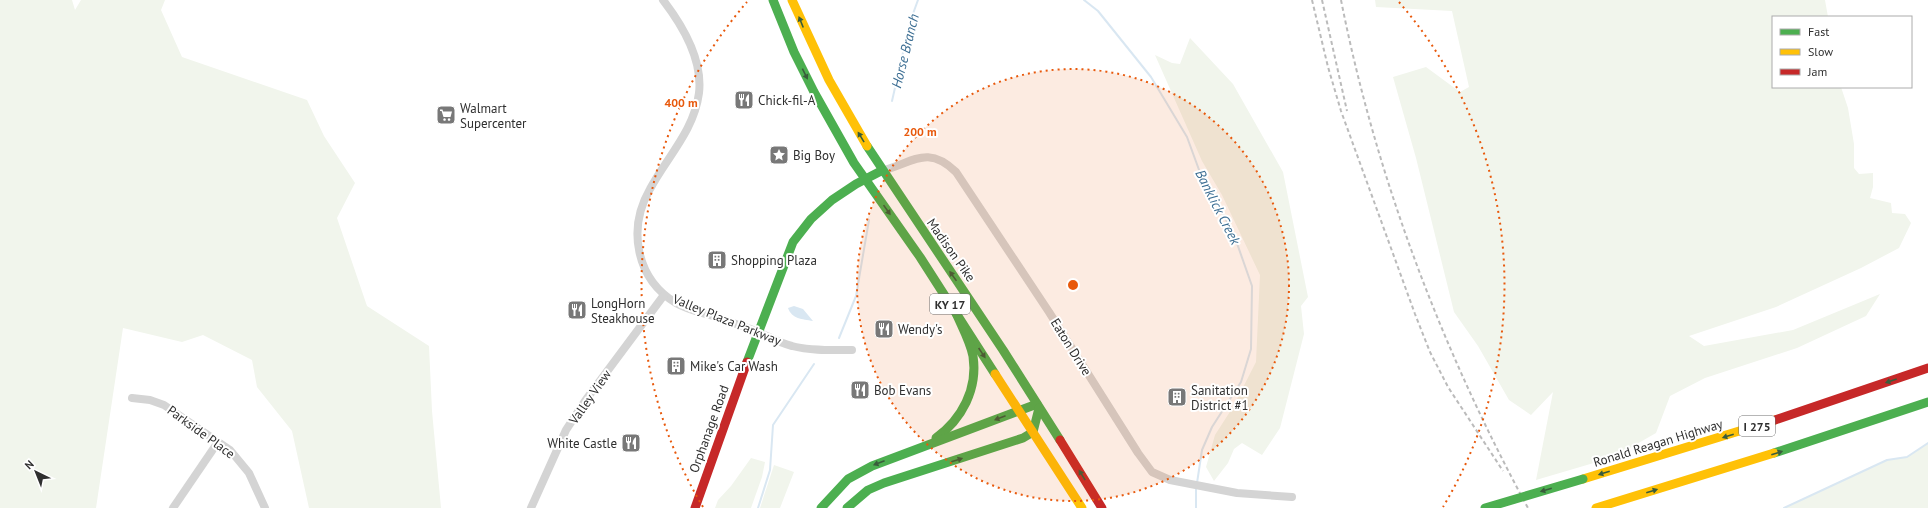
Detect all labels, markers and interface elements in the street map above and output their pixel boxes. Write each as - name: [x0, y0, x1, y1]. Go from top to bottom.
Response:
- water label: Horse Branch: [887, 12, 923, 90]
- one-way arrow: [798, 15, 804, 27]
- legend: [1772, 16, 1912, 88]
- text: Fast: [1808, 24, 1829, 39]
- text: Slow: [1808, 44, 1833, 59]
- text: Jam: [1807, 64, 1827, 79]
- one-way arrow: [802, 68, 808, 80]
- restaurant icon: Chick-fil-A: [733, 89, 755, 111]
- place label: Chick-fil-A: [758, 92, 816, 109]
- text: 400 m: [664, 95, 698, 110]
- place label: Walmart Supercenter: [460, 100, 527, 132]
- supermarket icon: Walmart Supercenter: [435, 104, 457, 126]
- text: 200 m: [903, 124, 937, 139]
- one-way arrow: [858, 131, 865, 143]
- place icon: Big Boy: [768, 144, 790, 166]
- place label: Big Boy: [793, 147, 835, 164]
- water label: Banklick Creek: [1191, 166, 1245, 248]
- one-way arrow: [883, 205, 891, 215]
- street label: Madison Pike: [923, 215, 979, 285]
- building icon: Shopping Plaza: [706, 249, 728, 271]
- place label: Shopping Plaza: [731, 252, 817, 269]
- one-way arrow: [949, 270, 957, 281]
- centre of rings: [1066, 278, 1080, 292]
- street label: Valley Plaza Parkway: [669, 290, 784, 349]
- road number: KY 17: [930, 294, 970, 314]
- place label: LongHorn Steakhouse: [591, 295, 655, 327]
- restaurant icon: LongHorn Steakhouse: [566, 299, 588, 321]
- street label: Eaton Drive: [1047, 315, 1095, 379]
- restaurant icon: Wendy's: [873, 318, 895, 340]
- place label: Wendy's: [898, 321, 943, 338]
- one-way arrow: [979, 348, 986, 359]
- building icon: Mike's Car Wash: [665, 355, 687, 377]
- place label: Mike's Car Wash: [690, 358, 778, 375]
- street label: Valley View: [564, 366, 615, 428]
- restaurant icon: Bob Evans: [849, 379, 871, 401]
- one-way arrow: [1885, 379, 1897, 385]
- place label: Bob Evans: [874, 382, 931, 399]
- place label: Sanitation District #1: [1191, 382, 1249, 414]
- street label: Orphanage Road: [685, 383, 733, 475]
- building icon: Sanitation District #1: [1166, 386, 1188, 408]
- street label: Parkside Place: [164, 402, 238, 462]
- street label: Ronald Reagan Highway: [1591, 415, 1725, 471]
- one-way arrow: [994, 416, 1006, 422]
- road number: I 275: [1739, 416, 1775, 436]
- restaurant icon: White Castle: [620, 432, 642, 454]
- one-way arrow: [1722, 433, 1734, 439]
- place label: White Castle: [547, 435, 617, 452]
- one-way arrow: [1771, 450, 1783, 456]
- north arrow: [16, 452, 56, 492]
- text: N: [22, 457, 37, 472]
- one-way arrow: [952, 457, 964, 463]
- one-way arrow: [872, 461, 884, 467]
- one-way arrow: [1078, 469, 1085, 481]
- one-way arrow: [1597, 470, 1609, 476]
- one-way arrow: [1540, 487, 1552, 493]
- one-way arrow: [1647, 488, 1659, 494]

